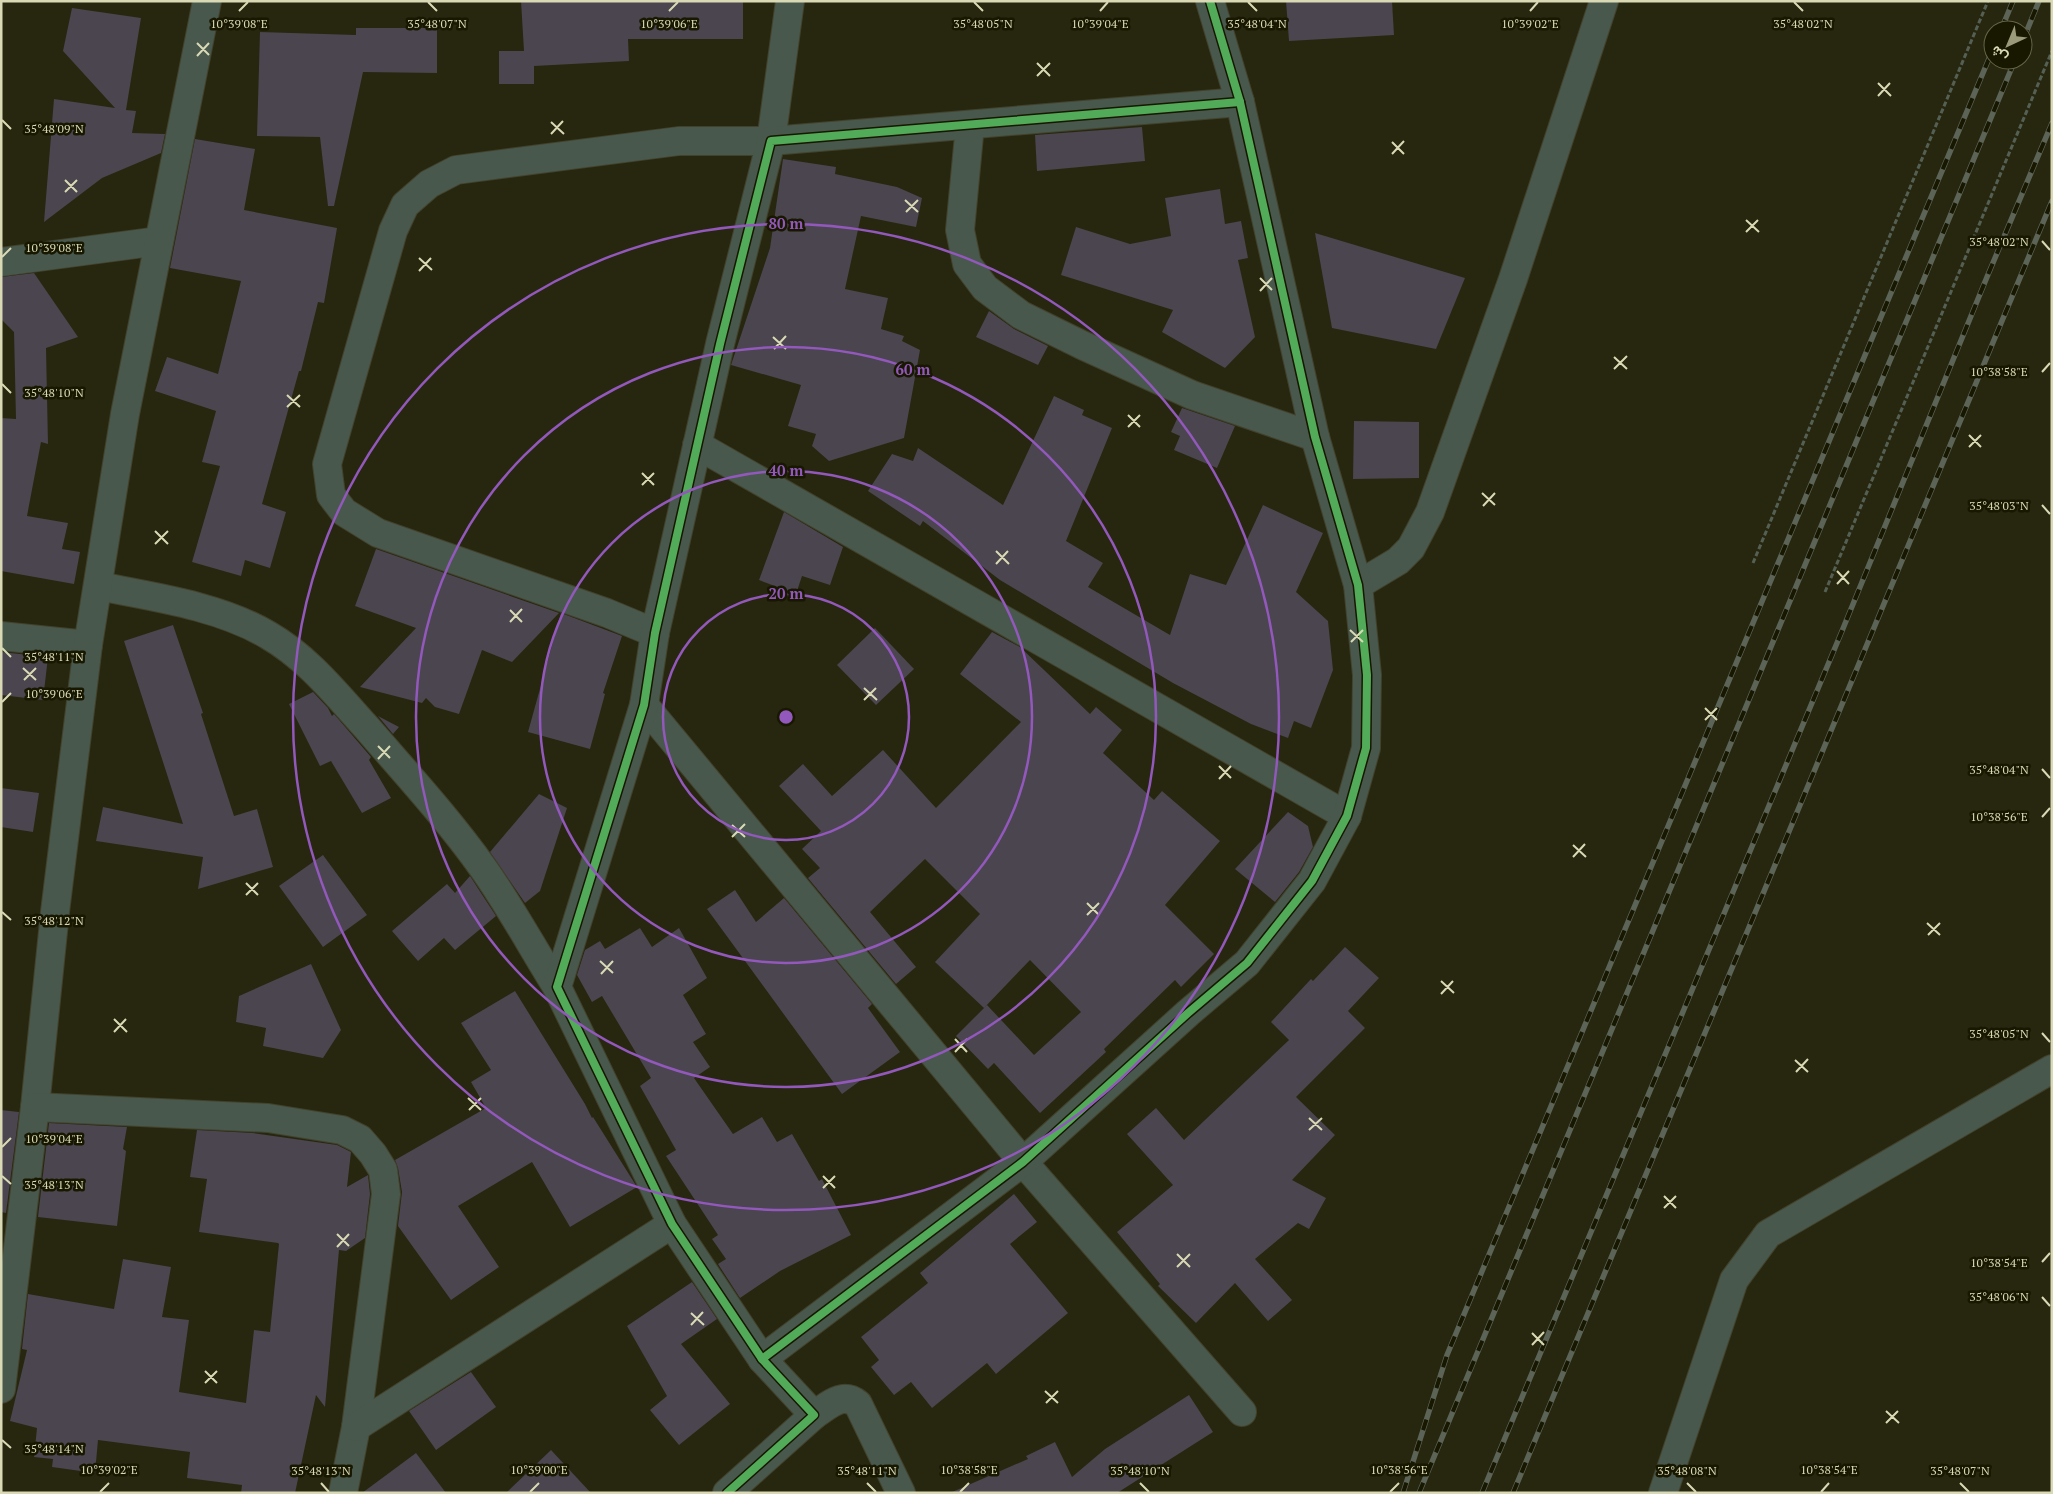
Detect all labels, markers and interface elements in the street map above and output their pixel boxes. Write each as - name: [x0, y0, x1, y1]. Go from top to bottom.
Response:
- text: 10°39'08"E: [210, 16, 268, 31]
- text: 35°48'07"N: [407, 16, 467, 31]
- text: 10°39'06"E: [640, 16, 698, 31]
- text: 35°48'05"N: [953, 16, 1013, 31]
- text: 10°39'04"E: [1071, 16, 1129, 31]
- text: 35°48'04"N: [1227, 16, 1287, 31]
- text: 10°39'02"E: [1501, 16, 1559, 31]
- text: 35°48'02"N: [1773, 16, 1833, 31]
- north arrow: [1983, 20, 2033, 70]
- text: ش: [1986, 42, 2011, 67]
- text: 35°48'09"N: [24, 121, 84, 136]
- text: 80 m: [769, 213, 804, 233]
- text: 35°48'02"N: [1969, 234, 2029, 249]
- text: 10°39'08"E: [25, 240, 83, 255]
- text: 60 m: [896, 359, 931, 379]
- text: 10°38'58"E: [1970, 364, 2028, 379]
- text: 35°48'10"N: [24, 385, 84, 400]
- text: 40 m: [769, 460, 804, 480]
- text: 35°48'03"N: [1969, 498, 2029, 513]
- text: 20 m: [769, 583, 804, 603]
- text: 35°48'11"N: [24, 649, 84, 664]
- text: 10°39'06"E: [25, 686, 83, 701]
- centre of rings: [777, 708, 795, 726]
- text: 35°48'04"N: [1969, 762, 2029, 777]
- text: 10°38'56"E: [1970, 809, 2028, 824]
- text: 35°48'12"N: [24, 913, 84, 928]
- text: 35°48'05"N: [1969, 1026, 2029, 1041]
- text: 10°39'04"E: [25, 1131, 83, 1146]
- text: 35°48'13"N: [24, 1177, 84, 1192]
- text: 10°38'54"E: [1970, 1255, 2028, 1270]
- text: 35°48'06"N: [1969, 1289, 2029, 1304]
- text: 35°48'14"N: [24, 1441, 84, 1456]
- text: 10°39'02"E: [80, 1462, 138, 1477]
- text: 10°39'00"E: [510, 1462, 568, 1477]
- text: 10°38'58"E: [940, 1462, 998, 1477]
- text: 10°38'56"E: [1370, 1462, 1428, 1477]
- text: 10°38'54"E: [1800, 1462, 1858, 1477]
- text: 35°48'13"N: [291, 1463, 351, 1478]
- text: 35°48'11"N: [837, 1463, 897, 1478]
- text: 35°48'10"N: [1110, 1463, 1170, 1478]
- text: 35°48'08"N: [1657, 1463, 1717, 1478]
- text: 35°48'07"N: [1930, 1463, 1990, 1478]

